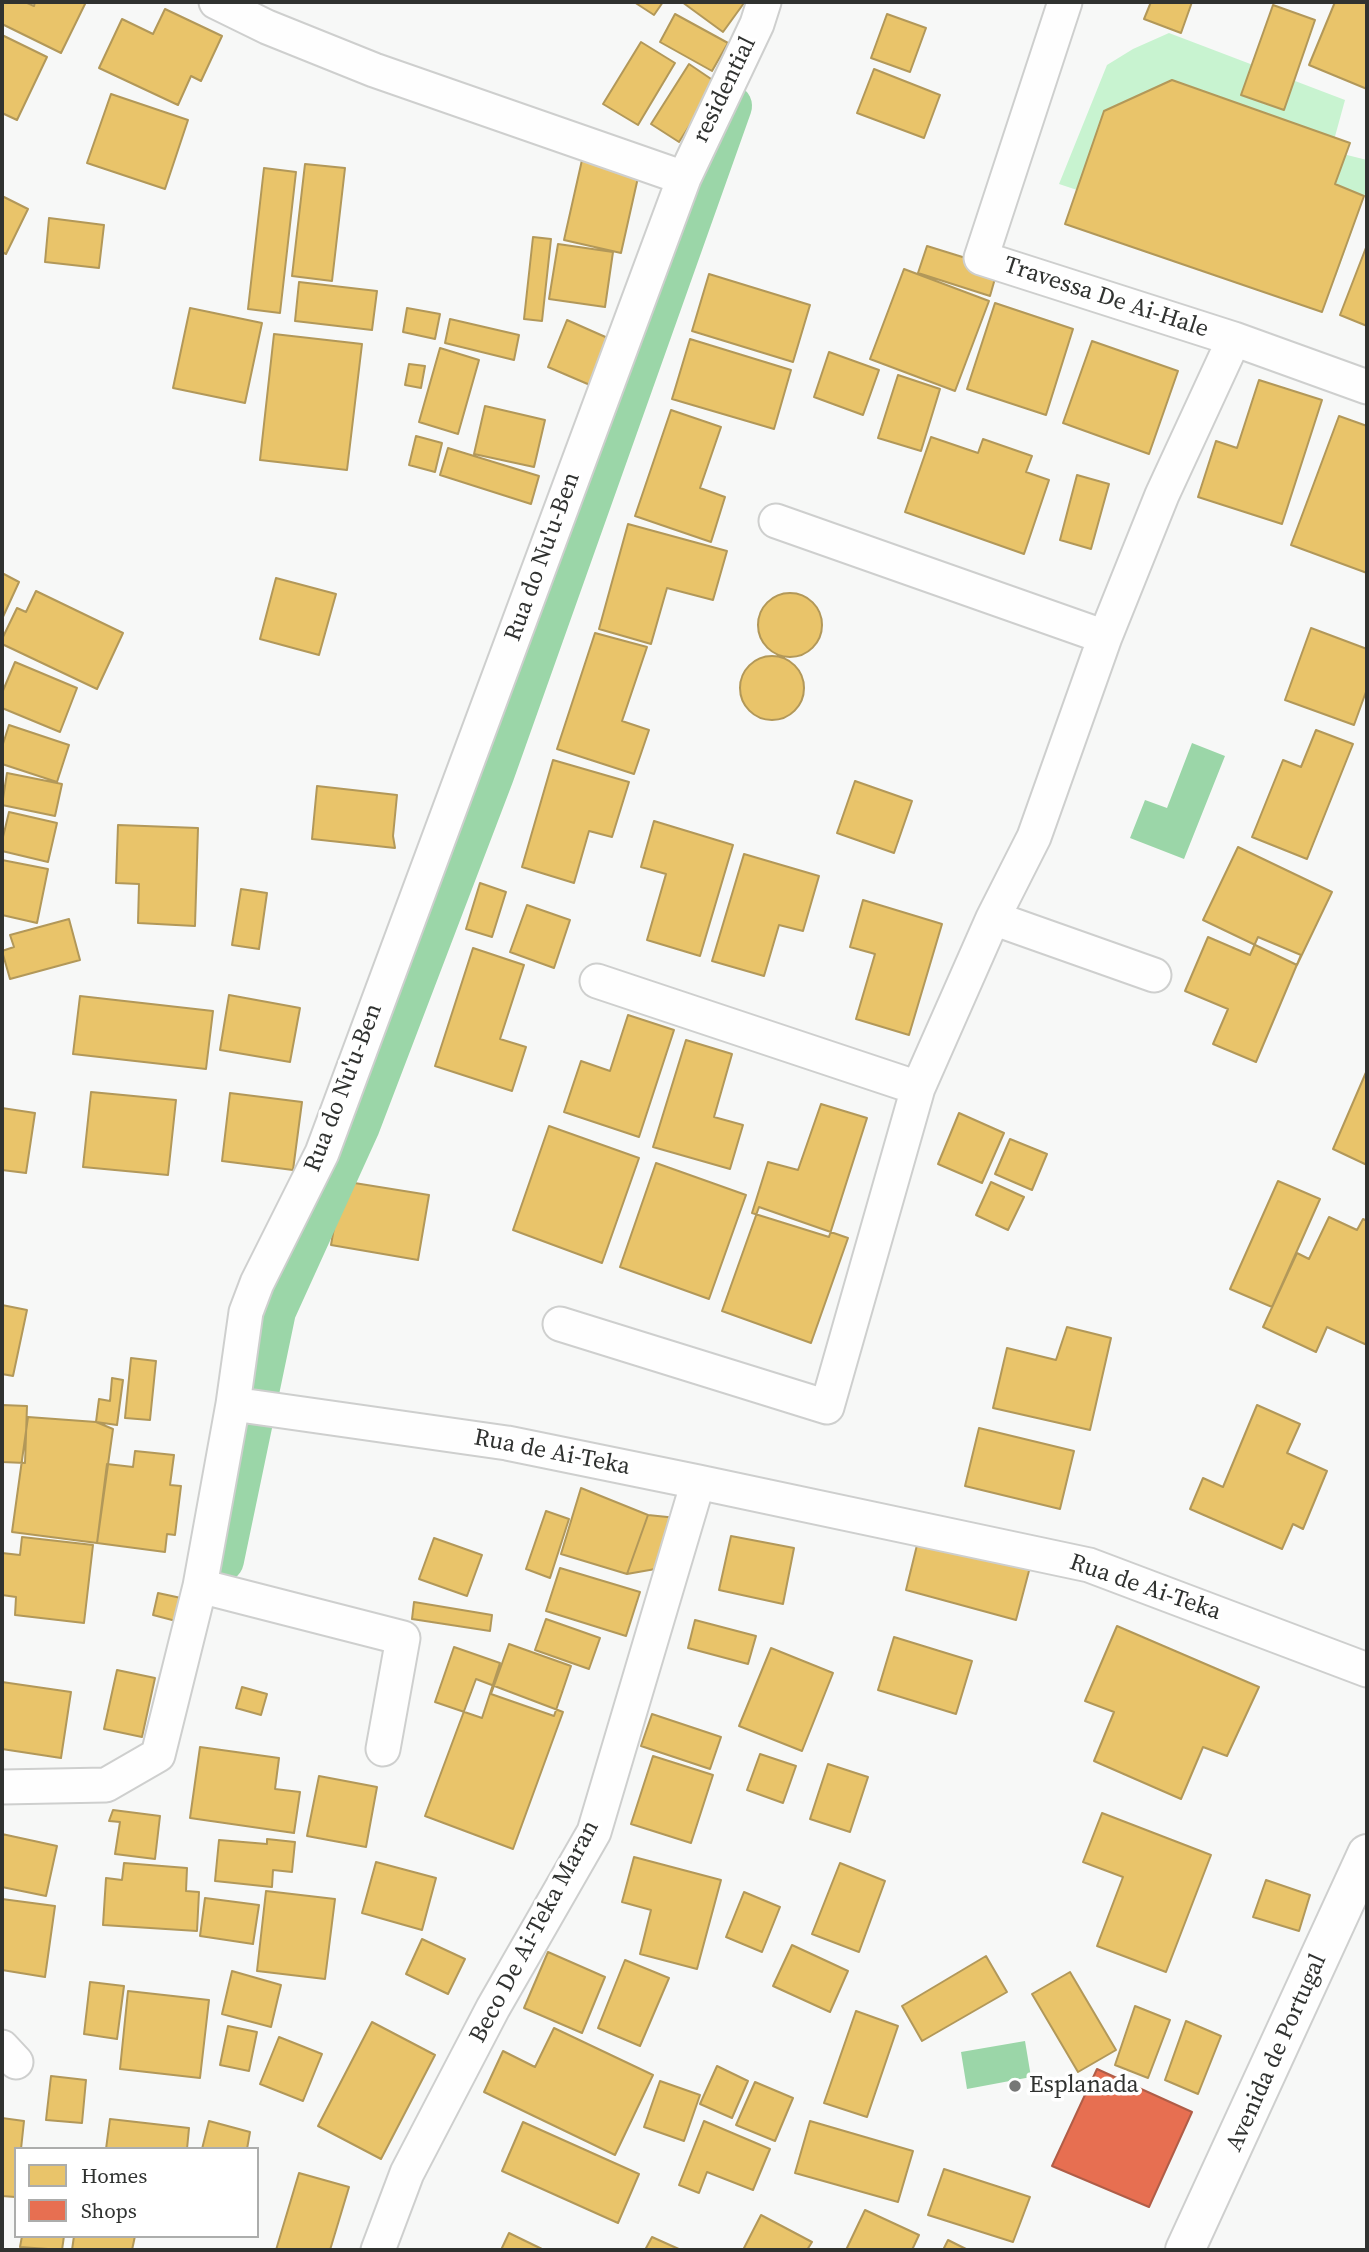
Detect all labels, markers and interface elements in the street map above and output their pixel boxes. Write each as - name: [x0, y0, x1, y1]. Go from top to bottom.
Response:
- street label: residential: [687, 32, 763, 148]
- street label: Travessa De Ai-Hale: [1000, 251, 1212, 345]
- street label: Rua do Nu'u-Ben: [499, 469, 587, 645]
- street label: Rua do Nu'u-Ben: [299, 1000, 389, 1176]
- street label: Rua de Ai-Teka: [472, 1424, 632, 1482]
- street label: Rua de Ai-Teka: [1065, 1549, 1225, 1627]
- street label: Beco De Ai-Teka Maran: [464, 1816, 606, 2048]
- street label: Avenida de Portugal: [1221, 1950, 1333, 2156]
- place label: Esplanada: [1029, 2072, 1139, 2100]
- marker: Esplanada: [1007, 2078, 1023, 2094]
- legend: [14, 2147, 259, 2238]
- text: Homes: [81, 2161, 147, 2190]
- text: Shops: [81, 2196, 137, 2225]

